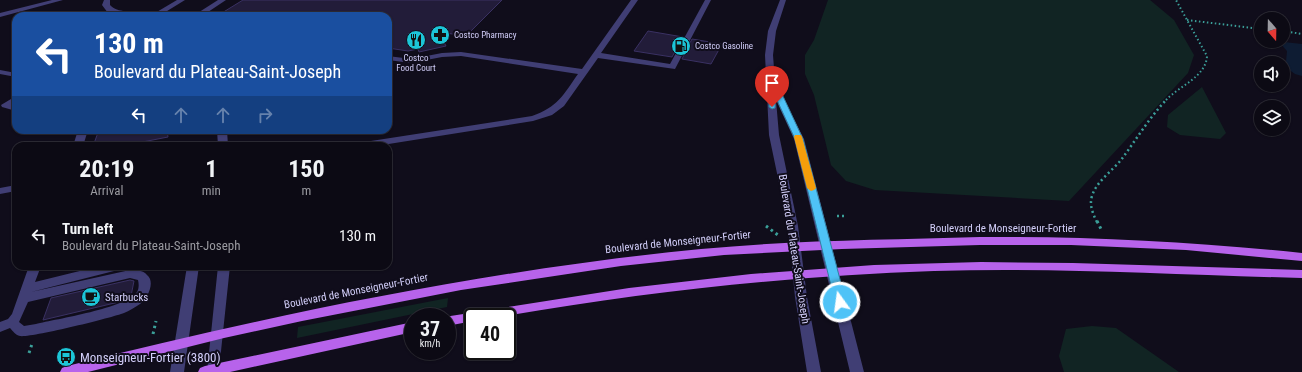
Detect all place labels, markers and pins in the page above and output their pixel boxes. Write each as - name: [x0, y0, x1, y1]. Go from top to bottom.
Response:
- pharmacy icon: Costco Pharmacy: [429, 24, 451, 46]
- restaurant icon: Costco Food Court: [405, 29, 427, 51]
- place label: Costco Pharmacy: [454, 30, 517, 40]
- fuel station icon: Costco Gasoline: [670, 35, 692, 57]
- place label: Costco Gasoline: [695, 41, 753, 51]
- place label: Costco Food Court: [396, 53, 436, 73]
- pin: [755, 66, 789, 107]
- cafe icon: Starbucks: [80, 286, 102, 308]
- place label: Starbucks: [105, 291, 148, 304]
- bus stop icon: Monseigneur-Fortier (3800): [55, 346, 77, 368]
- place label: Monseigneur-Fortier (3800): [80, 350, 221, 365]

